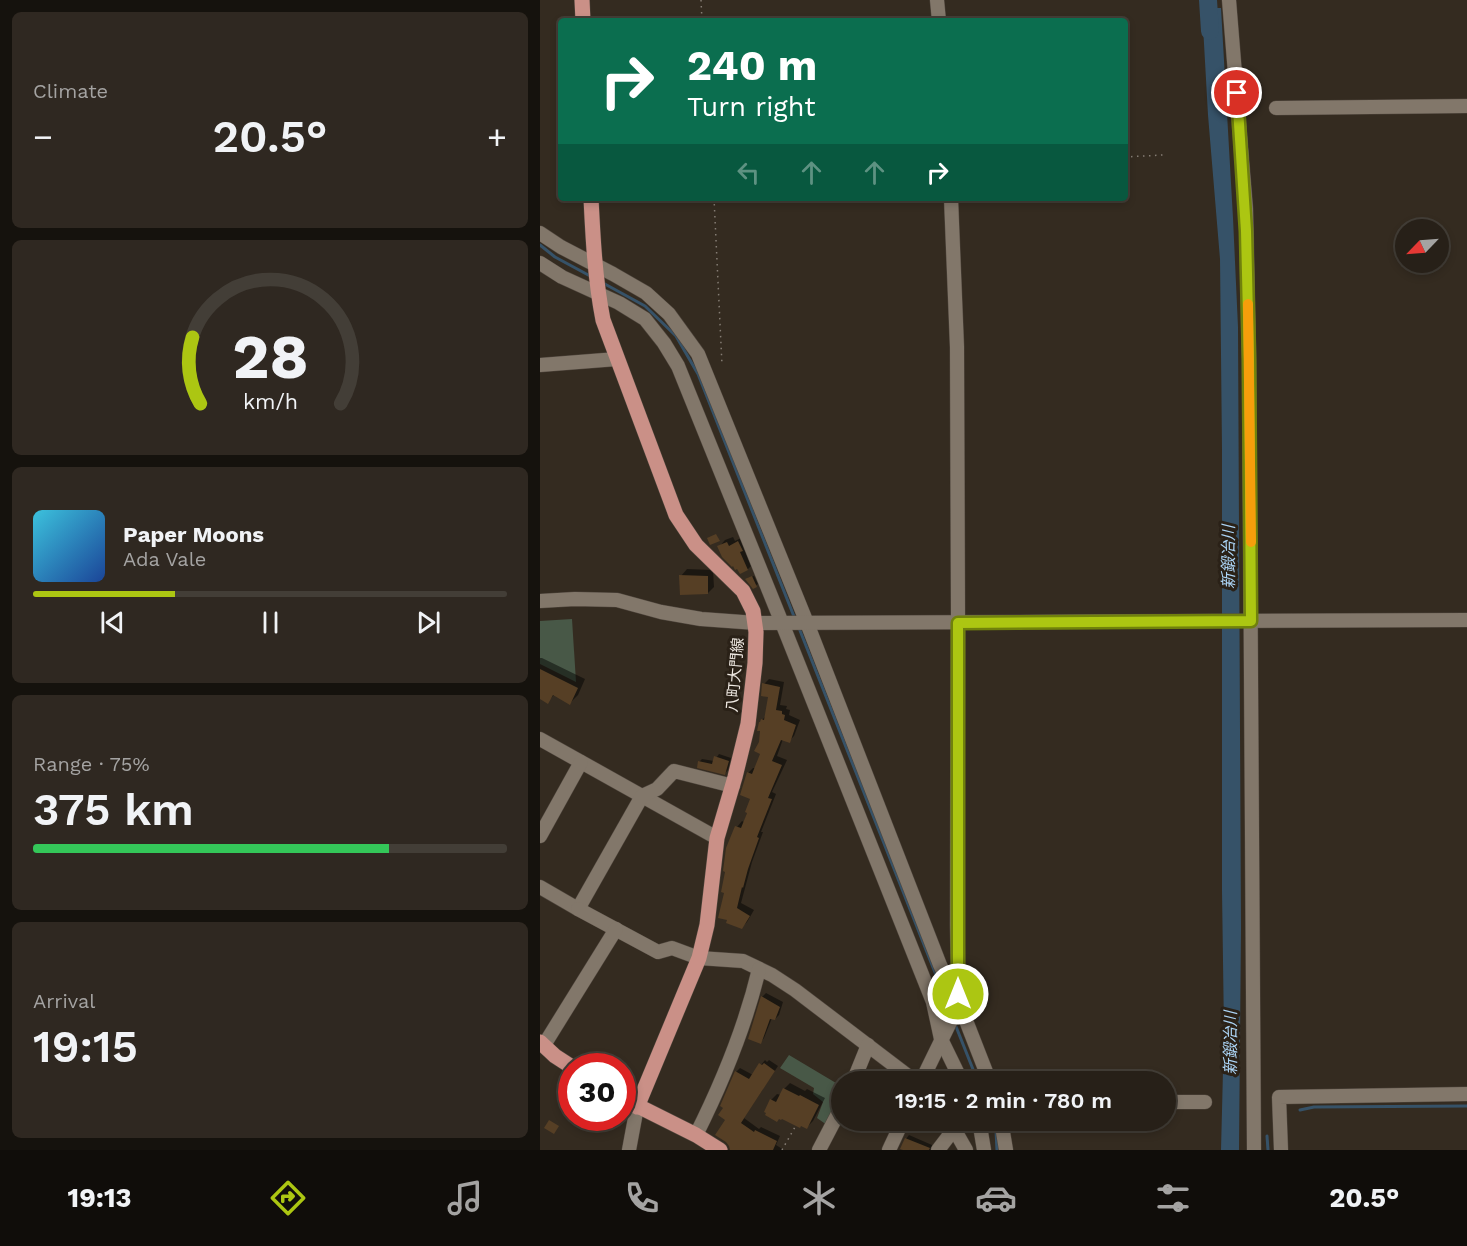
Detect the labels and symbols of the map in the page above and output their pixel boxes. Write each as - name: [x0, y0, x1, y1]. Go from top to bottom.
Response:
- pin: [1211, 67, 1262, 118]
- north arrow: [1395, 219, 1449, 273]
- water label: 新鍛冶川: [1219, 523, 1238, 589]
- street label: 八町大門線: [723, 637, 747, 713]
- position arrow: [926, 962, 990, 1026]
- water label: 新鍛冶川: [1221, 1009, 1240, 1075]
- speed limit sign: 30: [558, 1053, 636, 1131]

